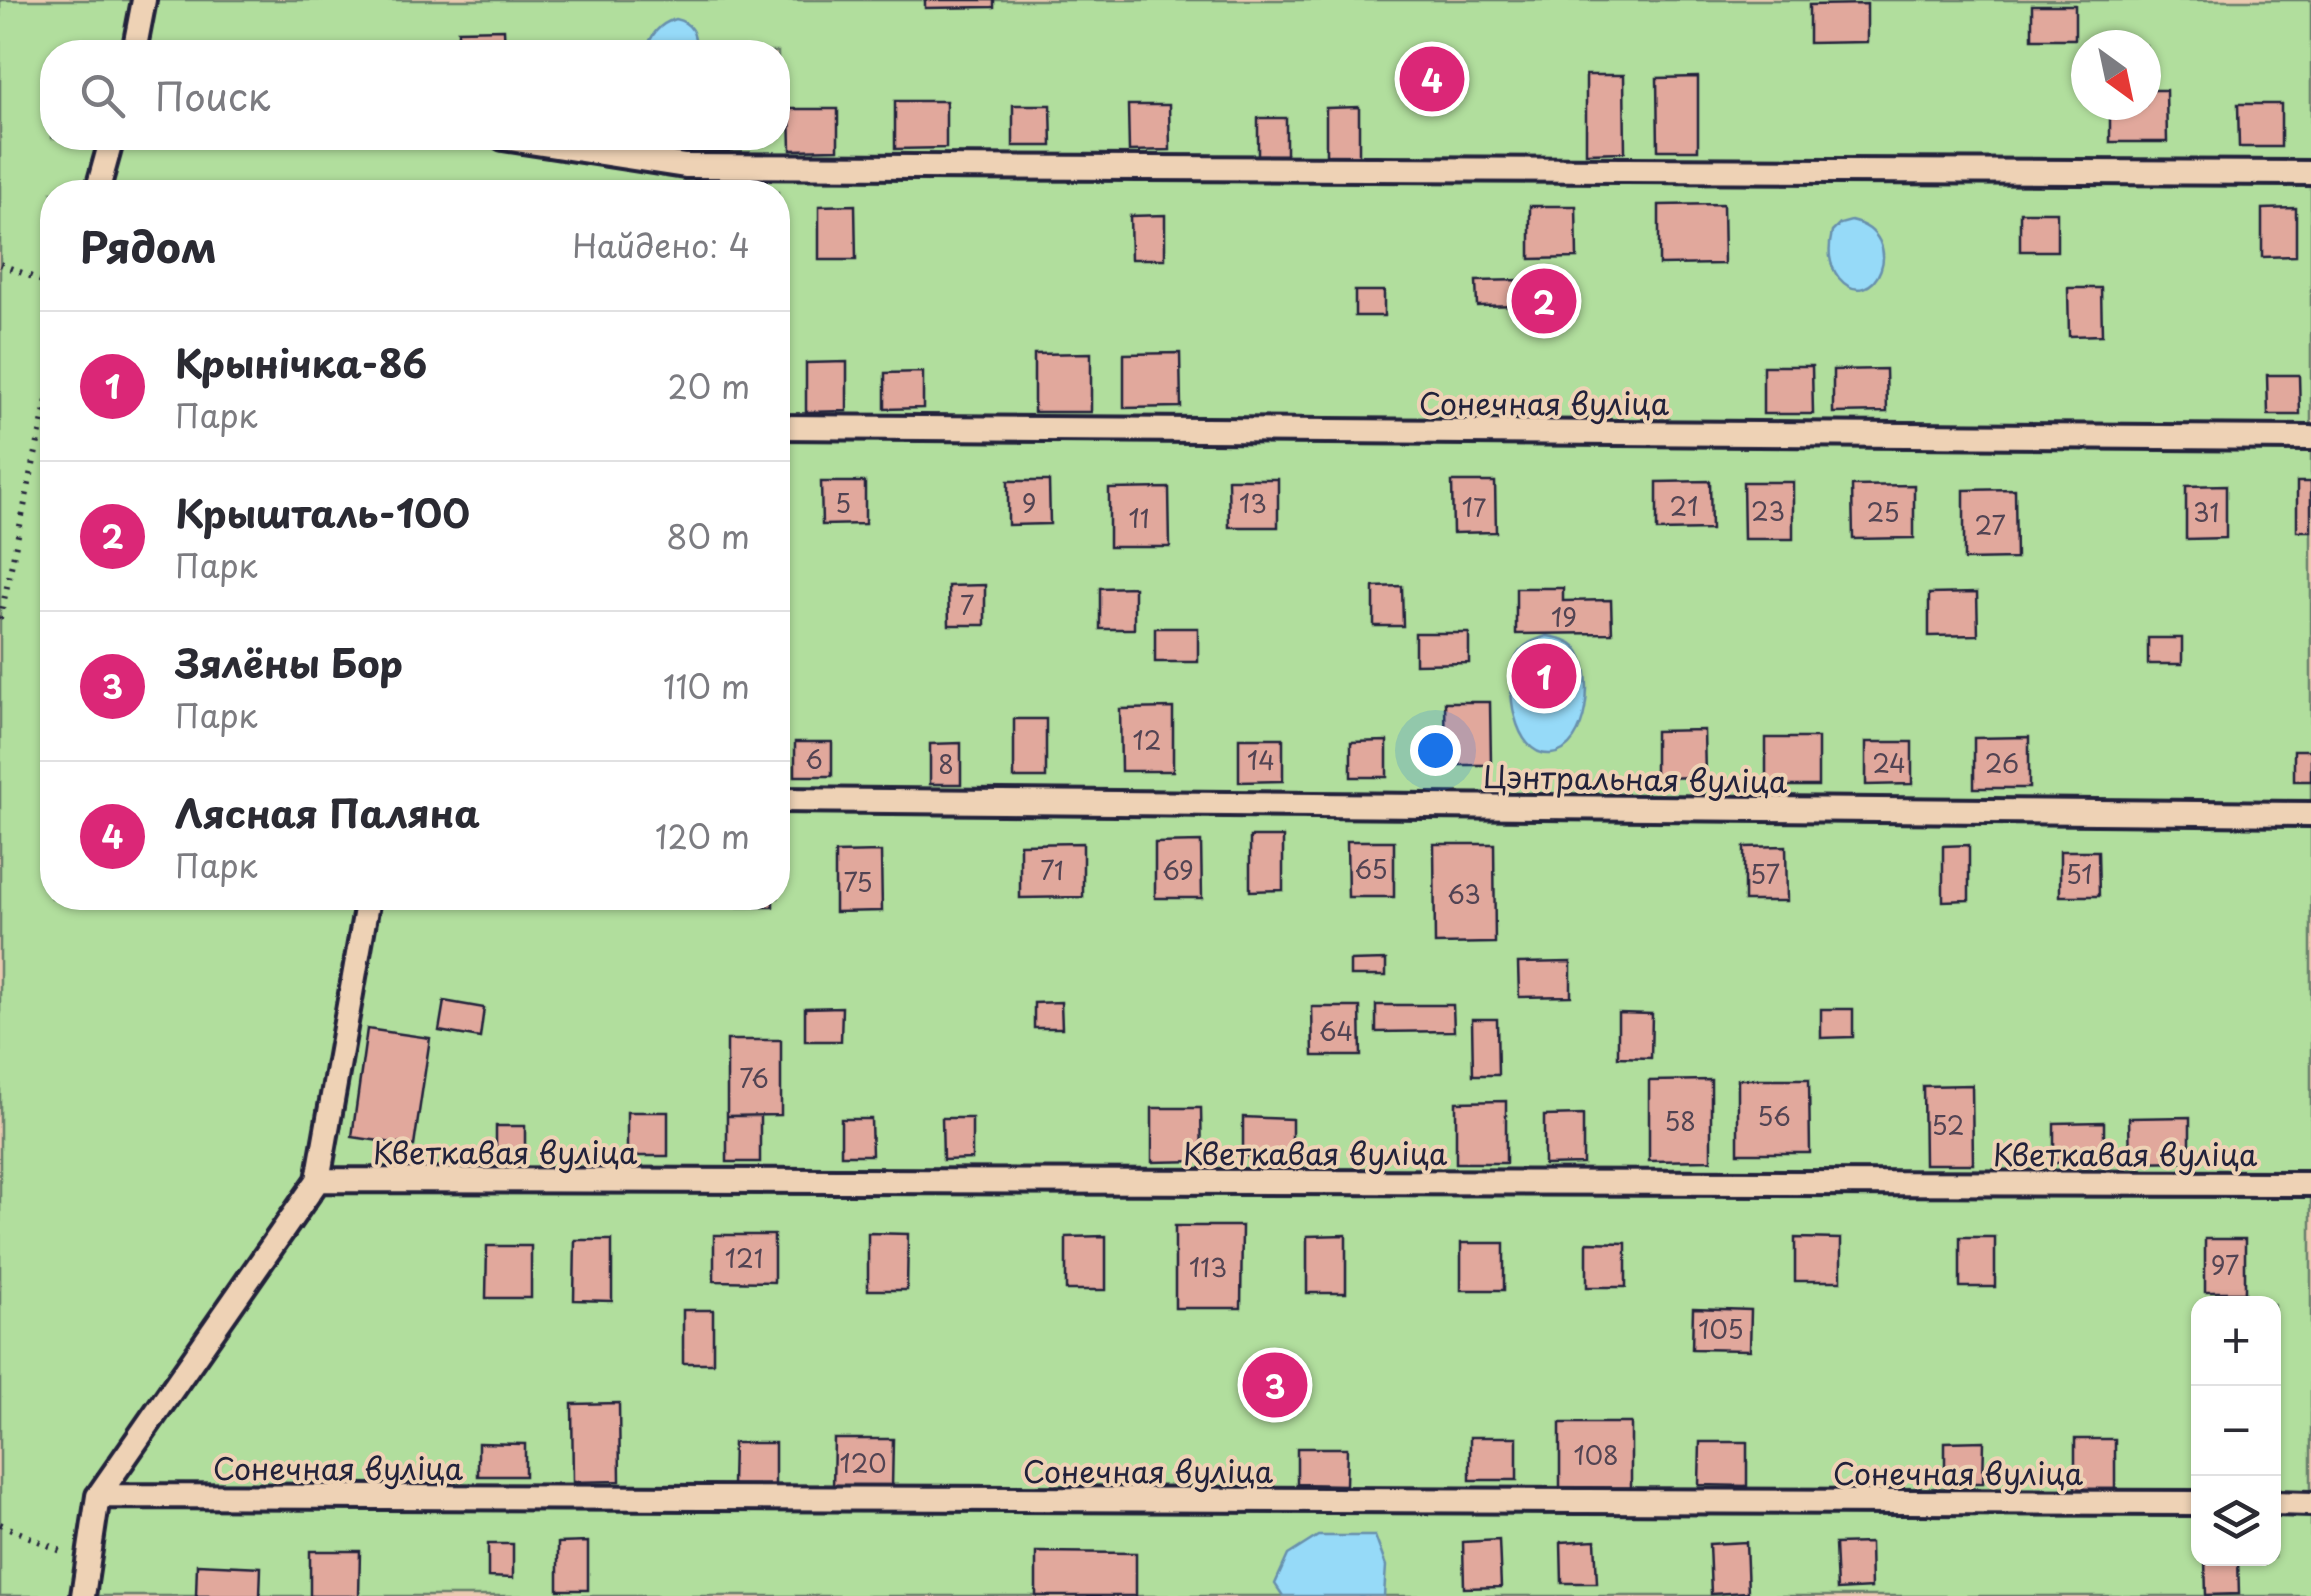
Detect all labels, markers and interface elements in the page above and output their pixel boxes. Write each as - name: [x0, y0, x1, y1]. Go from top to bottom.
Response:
- north arrow: [2071, 30, 2161, 120]
- search box: [40, 40, 790, 150]
- pin: 4: [1400, 42, 1464, 116]
- text: Поиск: [155, 67, 270, 124]
- icon: search: [75, 68, 130, 123]
- text: Рядом: [80, 214, 217, 277]
- text: Найдено: 4: [572, 221, 750, 269]
- pin: 2: [1512, 264, 1576, 338]
- text: Крынічка-86: [175, 334, 427, 391]
- text: 1: [105, 362, 120, 410]
- text: 20 m: [668, 362, 750, 410]
- street label: Сонечная вуліца: [1419, 380, 1670, 425]
- text: Парк: [175, 391, 258, 439]
- text: Крышталь-100: [175, 484, 470, 541]
- house number: 5: [835, 484, 851, 522]
- house number: 9: [1022, 484, 1036, 522]
- house number: 13: [1239, 484, 1267, 522]
- house number: 21: [1670, 487, 1698, 525]
- house number: 17: [1462, 488, 1486, 526]
- house number: 23: [1751, 492, 1785, 530]
- house number: 25: [1866, 493, 1900, 531]
- house number: 31: [2193, 493, 2219, 531]
- house number: 11: [1129, 499, 1149, 537]
- house number: 27: [1974, 506, 2006, 544]
- text: 2: [101, 512, 124, 560]
- text: 80 m: [666, 512, 750, 560]
- text: Парк: [175, 541, 258, 589]
- house number: 7: [960, 586, 974, 624]
- house number: 19: [1551, 598, 1577, 636]
- text: Зялёны Бор: [175, 634, 403, 691]
- pin: 1: [1512, 638, 1576, 714]
- text: 3: [102, 662, 123, 710]
- text: 110 m: [663, 662, 750, 710]
- text: Парк: [175, 691, 258, 739]
- house number: 12: [1133, 721, 1161, 759]
- your location: [1410, 725, 1461, 776]
- house number: 6: [805, 740, 823, 778]
- house number: 14: [1247, 741, 1275, 779]
- house number: 24: [1872, 744, 1906, 782]
- house number: 26: [1985, 744, 2019, 782]
- house number: 8: [938, 745, 954, 783]
- street label: Цэнтральная вуліца: [1482, 753, 1788, 803]
- text: Лясная Паляна: [175, 784, 480, 841]
- text: 4: [102, 812, 123, 860]
- text: 120 m: [655, 812, 750, 860]
- text: Парк: [175, 841, 258, 889]
- house number: 65: [1354, 850, 1388, 888]
- house number: 71: [1040, 851, 1064, 889]
- house number: 69: [1162, 851, 1194, 889]
- house number: 57: [1750, 855, 1780, 893]
- house number: 51: [2066, 855, 2092, 893]
- house number: 75: [843, 863, 873, 901]
- house number: 63: [1447, 875, 1481, 913]
- house number: 64: [1319, 1012, 1353, 1050]
- house number: 76: [739, 1059, 769, 1097]
- house number: 56: [1757, 1097, 1791, 1135]
- house number: 58: [1664, 1102, 1696, 1140]
- house number: 52: [1931, 1106, 1965, 1144]
- street label: Кветкавая вуліца: [373, 1129, 638, 1174]
- street label: Кветкавая вуліца: [1183, 1130, 1448, 1175]
- street label: Кветкавая вуліца: [1993, 1131, 2258, 1176]
- house number: 121: [725, 1239, 763, 1277]
- house number: 97: [2211, 1246, 2239, 1284]
- house number: 113: [1189, 1248, 1227, 1286]
- map controls: [2191, 1296, 2281, 1566]
- button: +: [2191, 1296, 2281, 1386]
- house number: 105: [1698, 1310, 1744, 1348]
- pin: 3: [1242, 1348, 1308, 1422]
- button: −: [2191, 1386, 2281, 1476]
- house number: 108: [1573, 1436, 1619, 1474]
- house number: 120: [840, 1444, 886, 1482]
- street label: Сонечная вуліца: [213, 1445, 464, 1490]
- street label: Сонечная вуліца: [1023, 1448, 1274, 1493]
- street label: Сонечная вуліца: [1833, 1450, 2084, 1495]
- button: layers: [2191, 1476, 2281, 1566]

